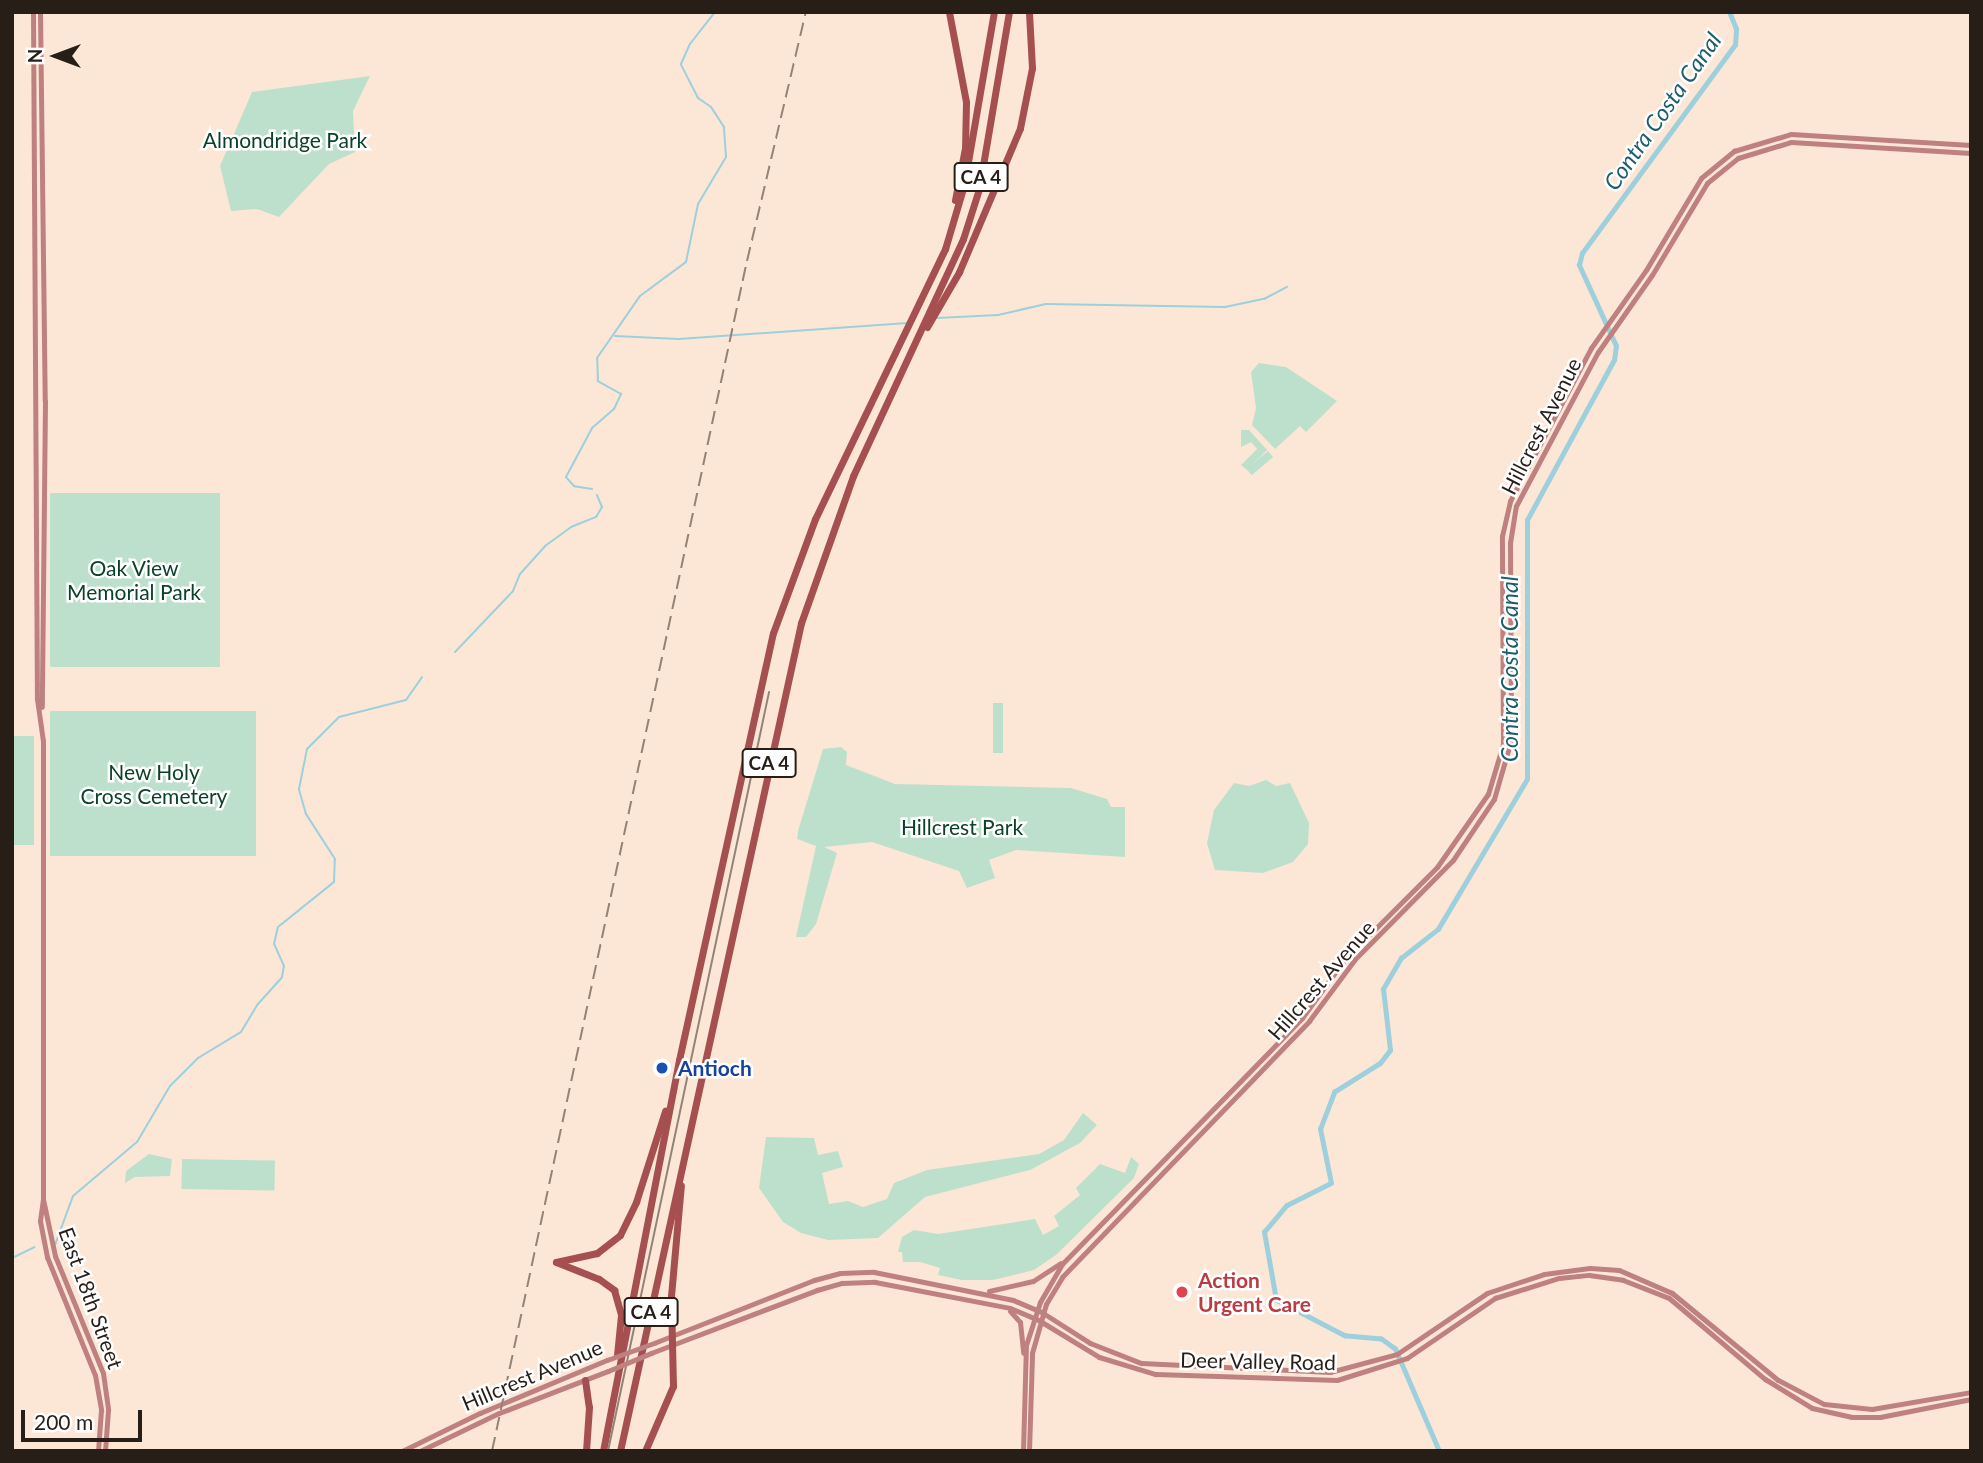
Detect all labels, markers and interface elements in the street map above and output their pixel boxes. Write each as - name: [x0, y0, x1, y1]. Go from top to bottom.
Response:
- north arrow: [21, 21, 91, 91]
- water label: Contra Costa Canal: [1597, 27, 1727, 195]
- text: N: [23, 49, 46, 63]
- park label: Almondridge Park: [203, 127, 367, 153]
- road number: CA 4: [953, 162, 1009, 192]
- street label: Hillcrest Avenue: [1496, 353, 1586, 499]
- park label: Oak View Memorial Park: [67, 555, 201, 605]
- water label: Contra Costa Canal: [1495, 576, 1523, 762]
- road number: CA 4: [741, 748, 797, 778]
- park label: New Holy Cross Cemetery: [81, 759, 227, 809]
- park label: Hillcrest Park: [901, 814, 1023, 840]
- street label: Hillcrest Avenue: [1262, 915, 1380, 1045]
- place label: Antioch: [678, 1055, 752, 1081]
- marker: Antioch: [652, 1058, 672, 1078]
- street label: East 18th Street: [54, 1224, 128, 1372]
- place label: Action Urgent Care: [1198, 1267, 1311, 1317]
- marker: Action Urgent Care: [1172, 1282, 1192, 1302]
- road number: CA 4: [623, 1296, 679, 1328]
- street label: Hillcrest Avenue: [458, 1334, 606, 1416]
- street label: Deer Valley Road: [1179, 1347, 1337, 1375]
- scale bar: [24, 1396, 145, 1440]
- text: 200 m: [34, 1409, 93, 1434]

